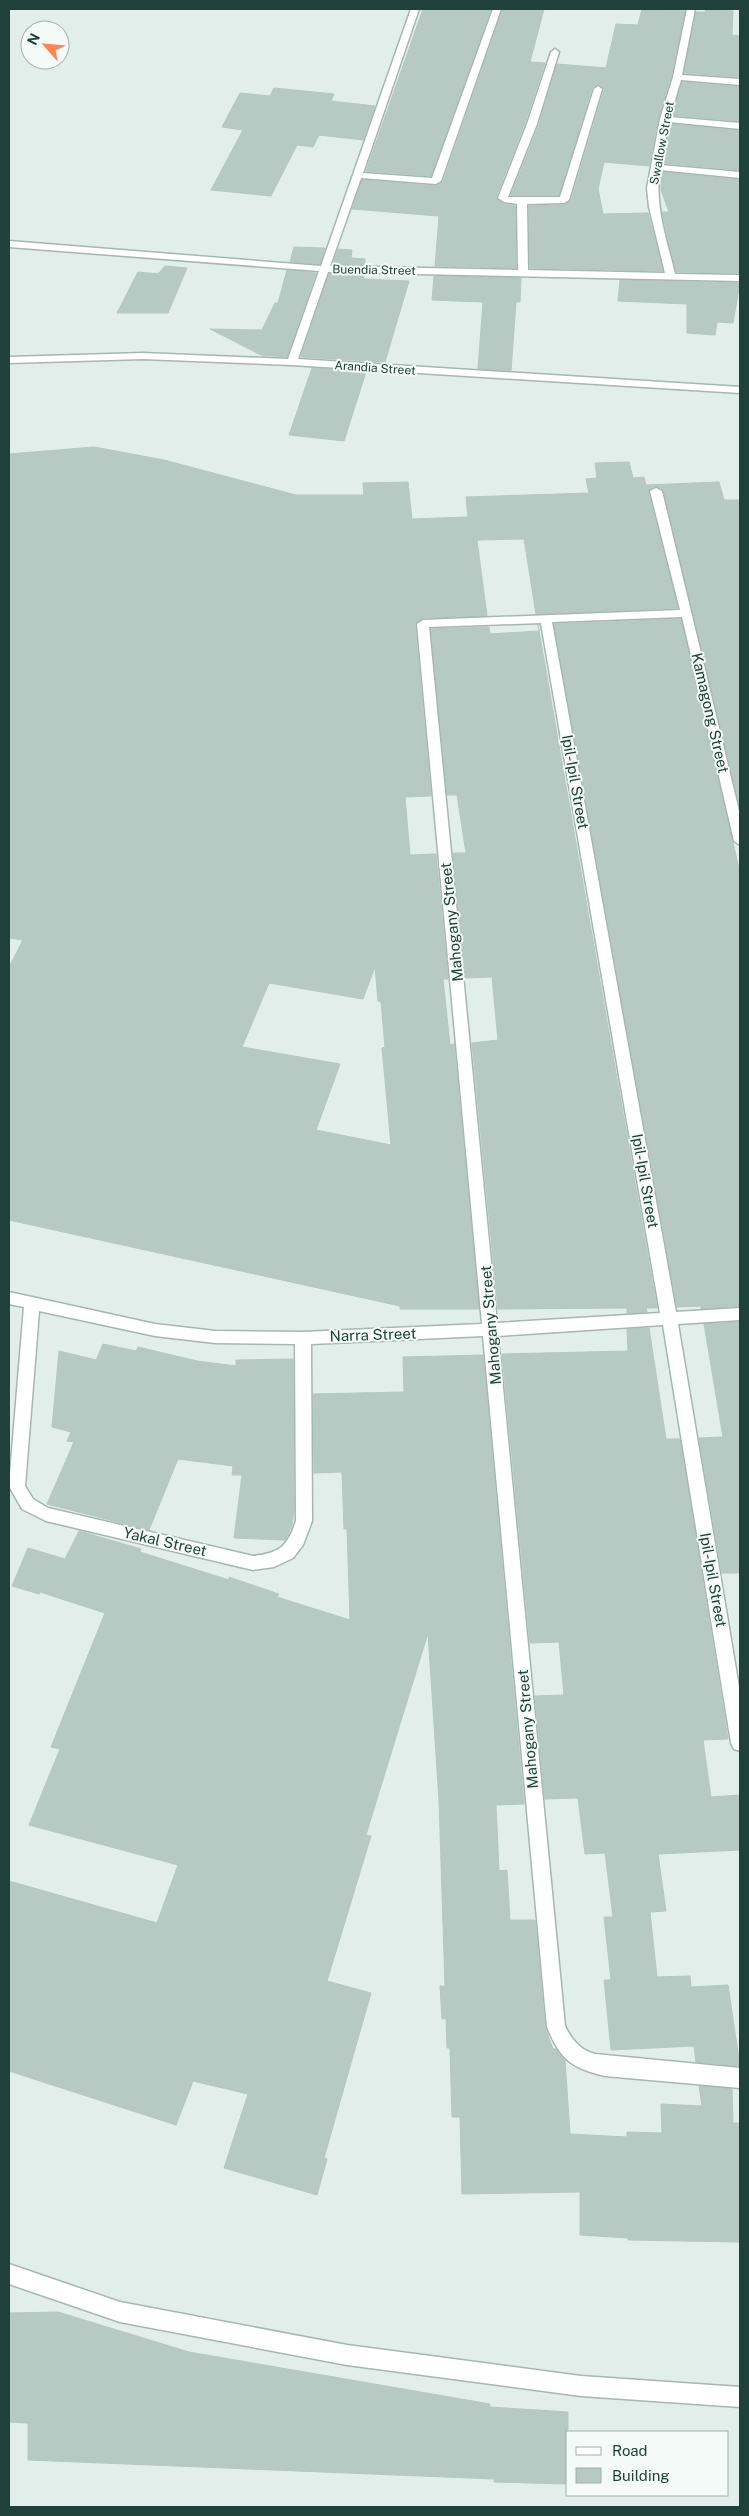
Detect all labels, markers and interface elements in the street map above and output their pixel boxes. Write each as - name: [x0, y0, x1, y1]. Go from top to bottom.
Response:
- north arrow: [20, 20, 70, 70]
- text: N: [24, 31, 43, 48]
- street label: Swallow Street: [647, 100, 677, 186]
- street label: Buendia Street: [332, 262, 416, 278]
- street label: Arandia Street: [334, 358, 416, 378]
- street label: Kamagong Street: [688, 651, 733, 775]
- street label: Ipil-Ipil Street: [559, 733, 592, 831]
- street label: Mahogany Street: [437, 861, 466, 983]
- street label: Ipil-Ipil Street: [629, 1132, 662, 1230]
- street label: Mahogany Street: [477, 1264, 504, 1385]
- street label: Narra Street: [329, 1324, 417, 1345]
- street label: Yakal Street: [122, 1524, 209, 1559]
- street label: Ipil-Ipil Street: [697, 1531, 730, 1629]
- street label: Mahogany Street: [514, 1668, 541, 1789]
- legend: [566, 2431, 729, 2496]
- text: Road: [612, 2442, 648, 2459]
- text: Building: [612, 2467, 670, 2484]

